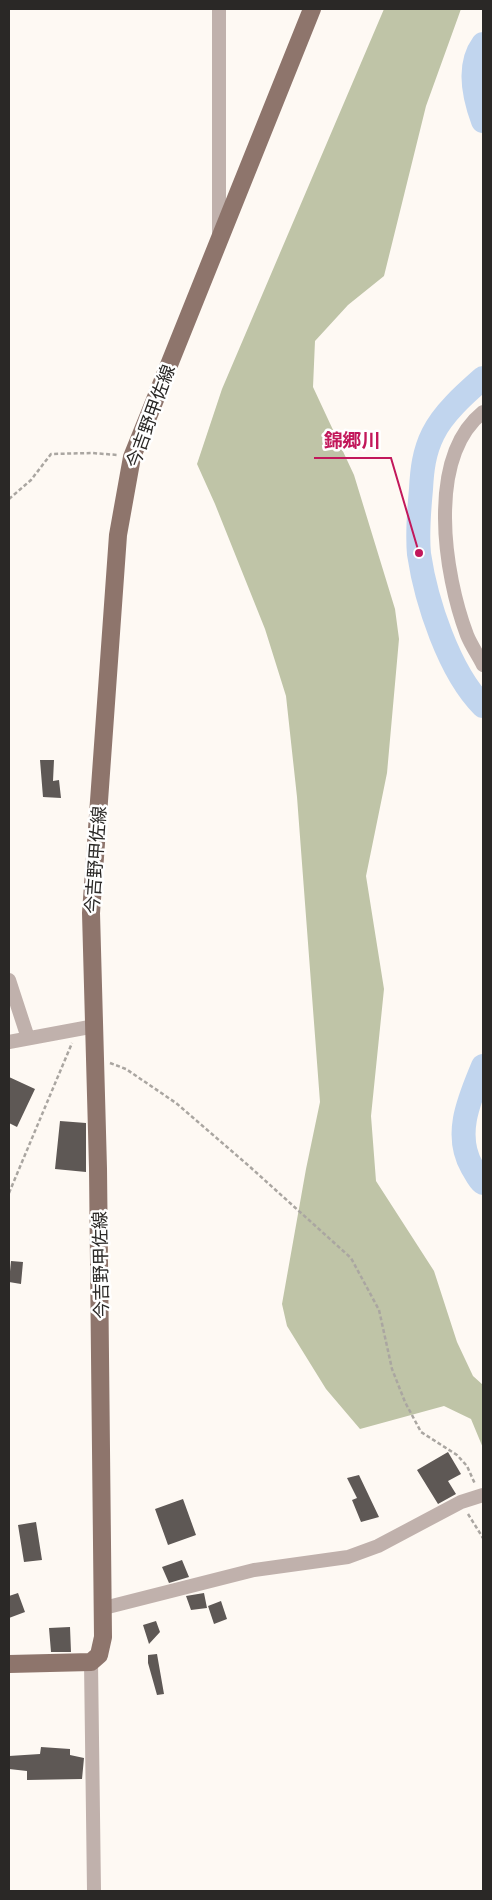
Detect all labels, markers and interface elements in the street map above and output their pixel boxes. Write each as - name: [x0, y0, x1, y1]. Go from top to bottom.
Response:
- street label: 今吉野甲佐線: [120, 361, 180, 471]
- callout: 錦郷川: [314, 424, 391, 458]
- text: 錦郷川: [323, 427, 381, 453]
- street label: 今吉野甲佐線: [79, 805, 111, 915]
- street label: 今吉野甲佐線: [87, 1211, 113, 1319]

